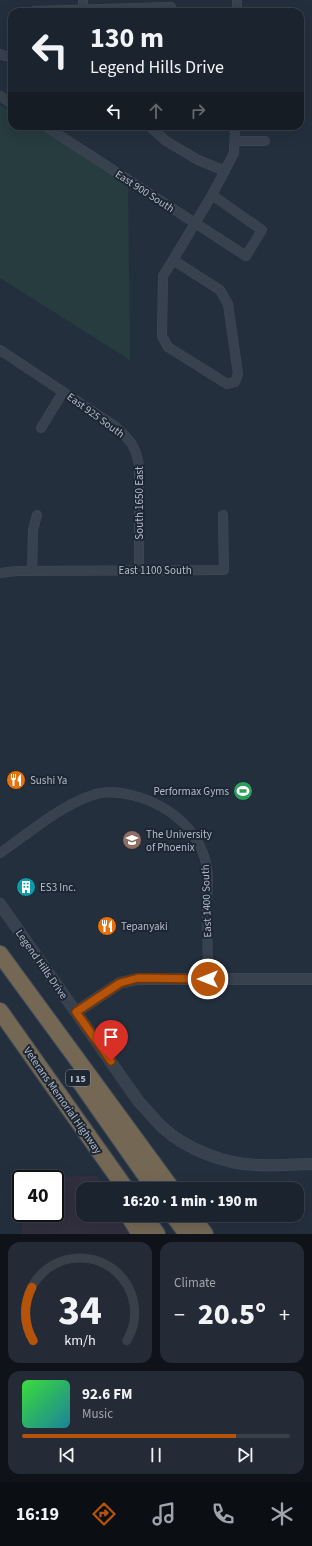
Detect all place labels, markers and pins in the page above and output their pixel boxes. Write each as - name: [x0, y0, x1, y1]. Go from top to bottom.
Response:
- restaurant icon: Sushi Ya: [5, 769, 27, 791]
- place label: Sushi Ya: [30, 773, 67, 788]
- sports icon: Performax Gyms: [232, 780, 254, 802]
- place label: Performax Gyms: [153, 784, 229, 799]
- place label: The University of Phoenix: [146, 827, 212, 855]
- school or university icon: The University of Phoenix: [121, 829, 143, 851]
- building icon: ES3 Inc.: [15, 876, 37, 898]
- place label: ES3 Inc.: [40, 880, 76, 895]
- restaurant icon: Tepanyaki: [96, 915, 118, 937]
- place label: Tepanyaki: [121, 919, 168, 934]
- pin: [94, 1020, 128, 1061]

